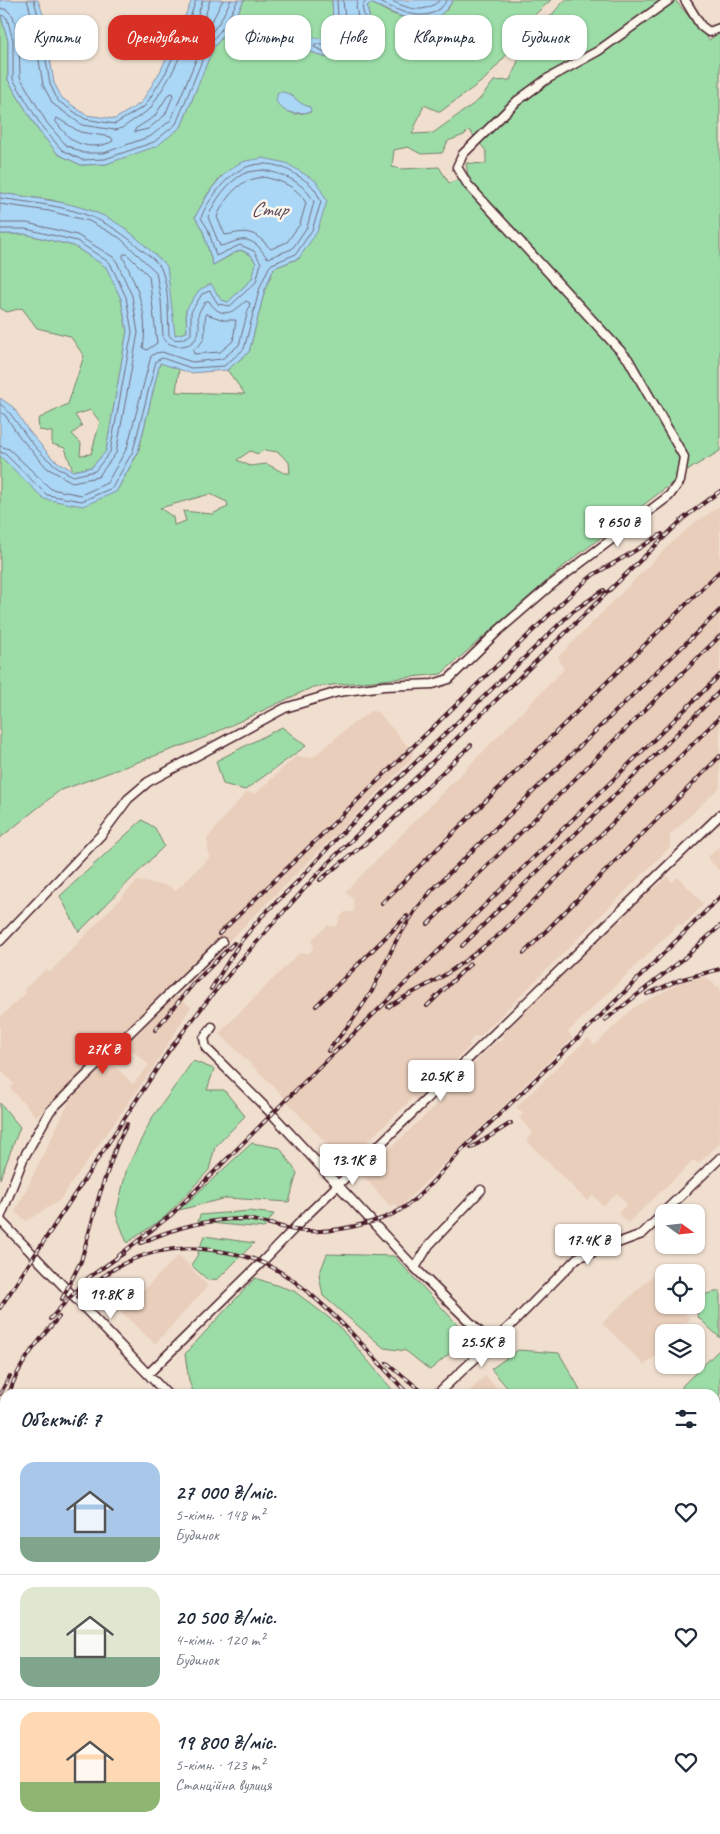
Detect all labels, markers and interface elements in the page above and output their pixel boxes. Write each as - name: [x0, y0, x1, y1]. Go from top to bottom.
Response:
- chip: Купити: [15, 15, 98, 60]
- chip: Орендувати: [108, 15, 215, 60]
- chip: Фільтри: [225, 15, 311, 60]
- chip: Нове: [321, 15, 385, 60]
- chip: Квартира: [395, 15, 492, 60]
- chip: Будинок: [502, 15, 587, 60]
- water label: Стир: [251, 196, 290, 222]
- pin: 9 650 ₴: [572, 506, 664, 548]
- text: 9 650 ₴: [596, 512, 640, 532]
- pin: 27K ₴: [68, 1032, 138, 1075]
- text: 27K ₴: [86, 1039, 120, 1059]
- pin: 20.5K ₴: [395, 1060, 487, 1102]
- text: 20.5K ₴: [419, 1066, 463, 1086]
- pin: 13.1K ₴: [307, 1144, 399, 1186]
- text: 13.1K ₴: [331, 1150, 375, 1170]
- north arrow: [655, 1204, 705, 1254]
- map controls: [655, 1204, 705, 1374]
- pin: 17.4K ₴: [542, 1224, 634, 1266]
- text: 17.4K ₴: [566, 1230, 610, 1250]
- button: locate: [655, 1264, 705, 1314]
- pin: 19.8K ₴: [65, 1278, 157, 1320]
- text: 19.8K ₴: [89, 1284, 133, 1304]
- button: layers: [655, 1324, 705, 1374]
- pin: 25.5K ₴: [436, 1326, 528, 1368]
- text: 25.5K ₴: [460, 1332, 504, 1352]
- icon: filters: [672, 1405, 700, 1433]
- text: Об’єктів: 7: [20, 1406, 101, 1432]
- text: 27 000 ₴/міс.: [175, 1479, 276, 1505]
- icon: home: [60, 1482, 120, 1542]
- icon: heart: [672, 1498, 700, 1526]
- text: 5-кімн. · 148 m²: [175, 1505, 265, 1525]
- text: Будинок: [175, 1525, 219, 1545]
- text: 20 500 ₴/міс.: [175, 1604, 276, 1630]
- icon: home: [60, 1607, 120, 1667]
- icon: heart: [672, 1623, 700, 1651]
- text: 4-кімн. · 120 m²: [175, 1630, 265, 1650]
- text: Будинок: [175, 1650, 219, 1670]
- text: 19 800 ₴/міс.: [175, 1729, 276, 1755]
- icon: home: [60, 1732, 120, 1792]
- icon: heart: [672, 1748, 700, 1776]
- text: 5-кімн. · 123 m²: [175, 1755, 265, 1775]
- text: Станційна вулиця: [175, 1775, 272, 1795]

